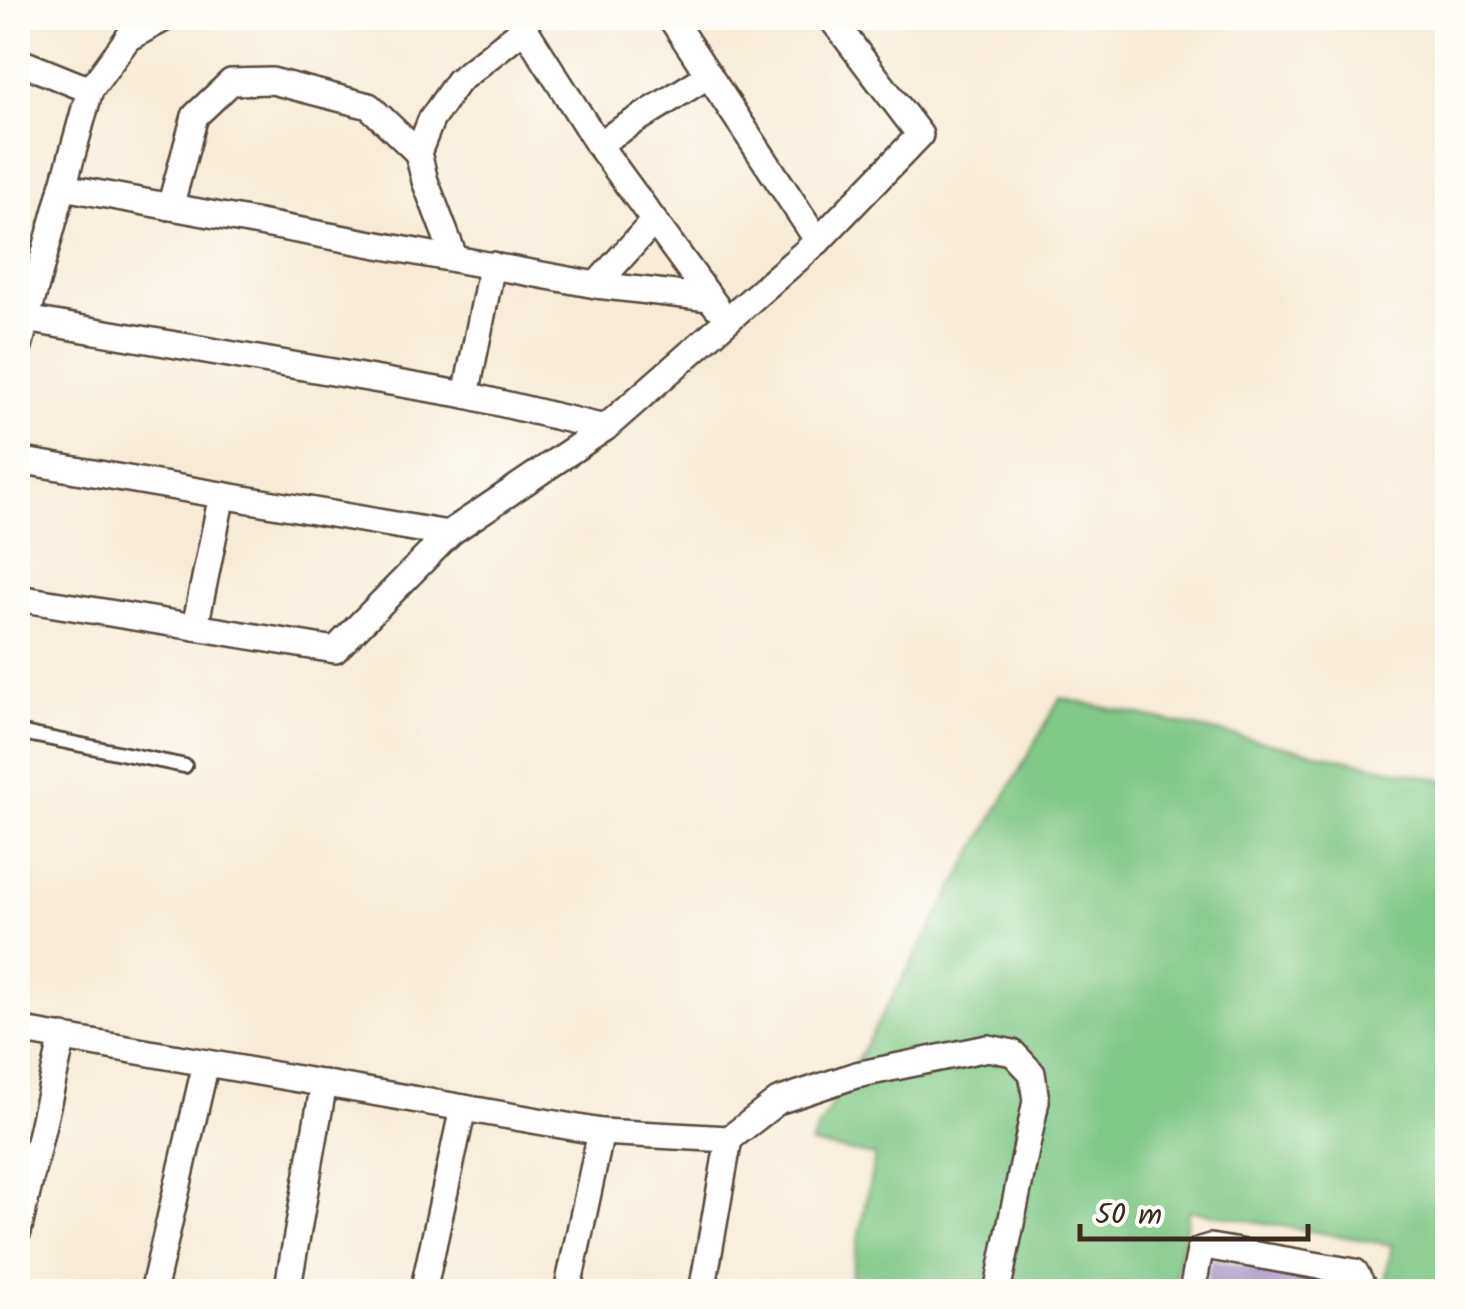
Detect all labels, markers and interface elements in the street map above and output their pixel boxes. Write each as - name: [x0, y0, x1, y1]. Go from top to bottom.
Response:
- scale bar: [1080, 1179, 1308, 1241]
- text: 50 m: [1095, 1192, 1162, 1240]

